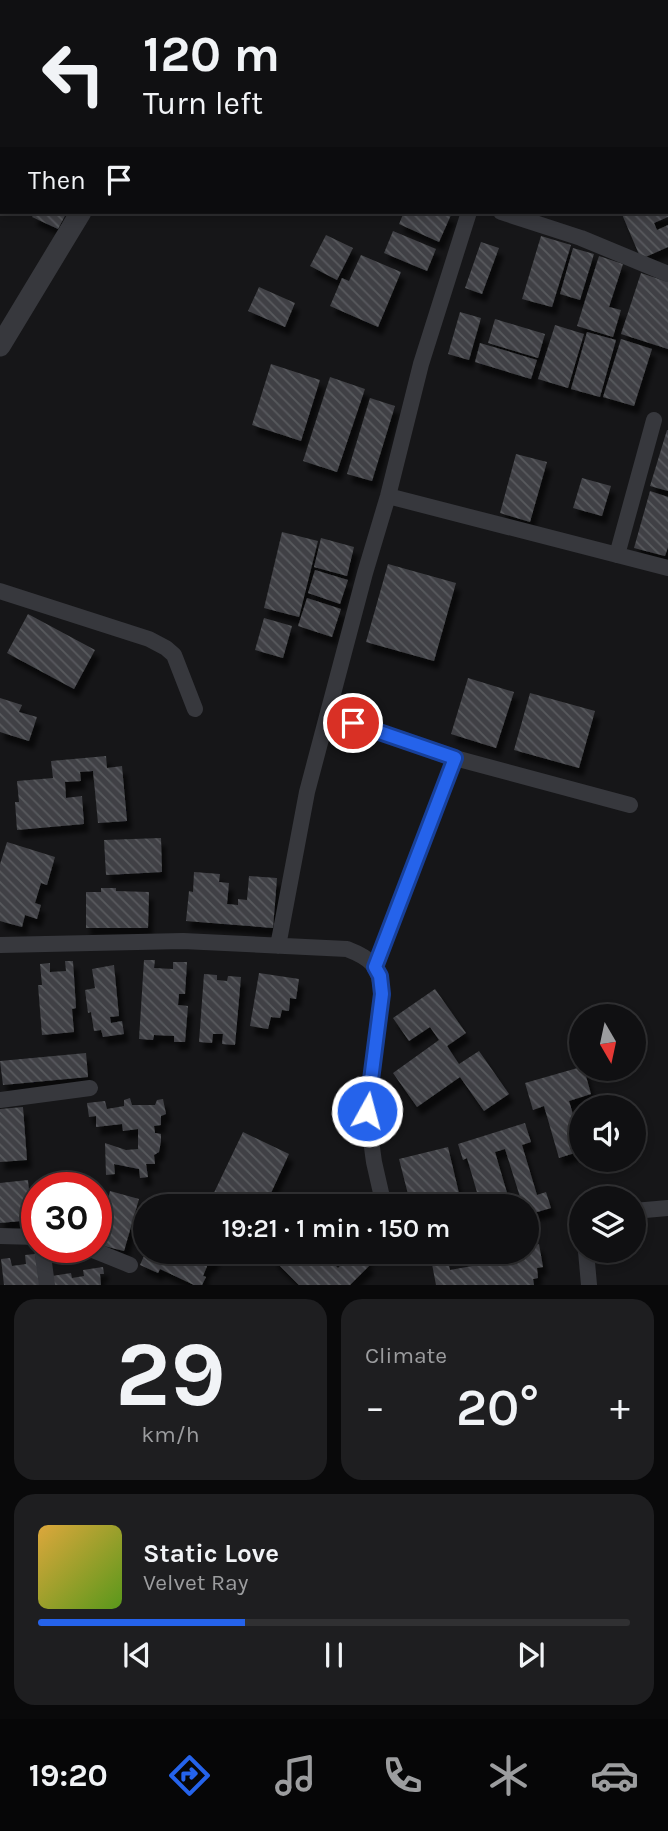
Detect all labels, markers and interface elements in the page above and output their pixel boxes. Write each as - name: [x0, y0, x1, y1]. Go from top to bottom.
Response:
- text: 120 m: [143, 26, 280, 83]
- icon: left: [28, 28, 119, 119]
- text: Turn left: [143, 85, 263, 122]
- icon: arrive: [100, 161, 138, 199]
- text: Then: [28, 165, 86, 196]
- pin: [323, 693, 383, 753]
- icon: arrive: [334, 704, 372, 742]
- north arrow: [569, 1004, 646, 1082]
- map controls: [569, 1004, 646, 1263]
- position arrow: [330, 1074, 404, 1148]
- button: sound: [569, 1095, 646, 1172]
- speed limit sign: 30: [21, 1172, 112, 1263]
- button: layers: [569, 1186, 646, 1263]
- text: 19:21 · 1 min · 150 m: [222, 1213, 450, 1244]
- text: 29: [115, 1322, 226, 1428]
- text: Climate: [365, 1342, 447, 1369]
- text: 20°: [456, 1377, 539, 1438]
- text: −: [365, 1385, 385, 1430]
- text: +: [610, 1385, 630, 1430]
- text: km/h: [141, 1421, 200, 1448]
- text: Static Love: [143, 1538, 279, 1569]
- text: Velvet Ray: [143, 1569, 248, 1596]
- icon: previous: [118, 1636, 156, 1674]
- icon: pause: [315, 1636, 353, 1674]
- icon: next: [512, 1636, 550, 1674]
- icon: directions: [165, 1751, 214, 1800]
- icon: music: [271, 1751, 320, 1800]
- icon: phone: [378, 1751, 427, 1800]
- icon: climate: [484, 1751, 533, 1800]
- icon: car: [590, 1751, 639, 1800]
- text: 19:20: [29, 1757, 108, 1794]

